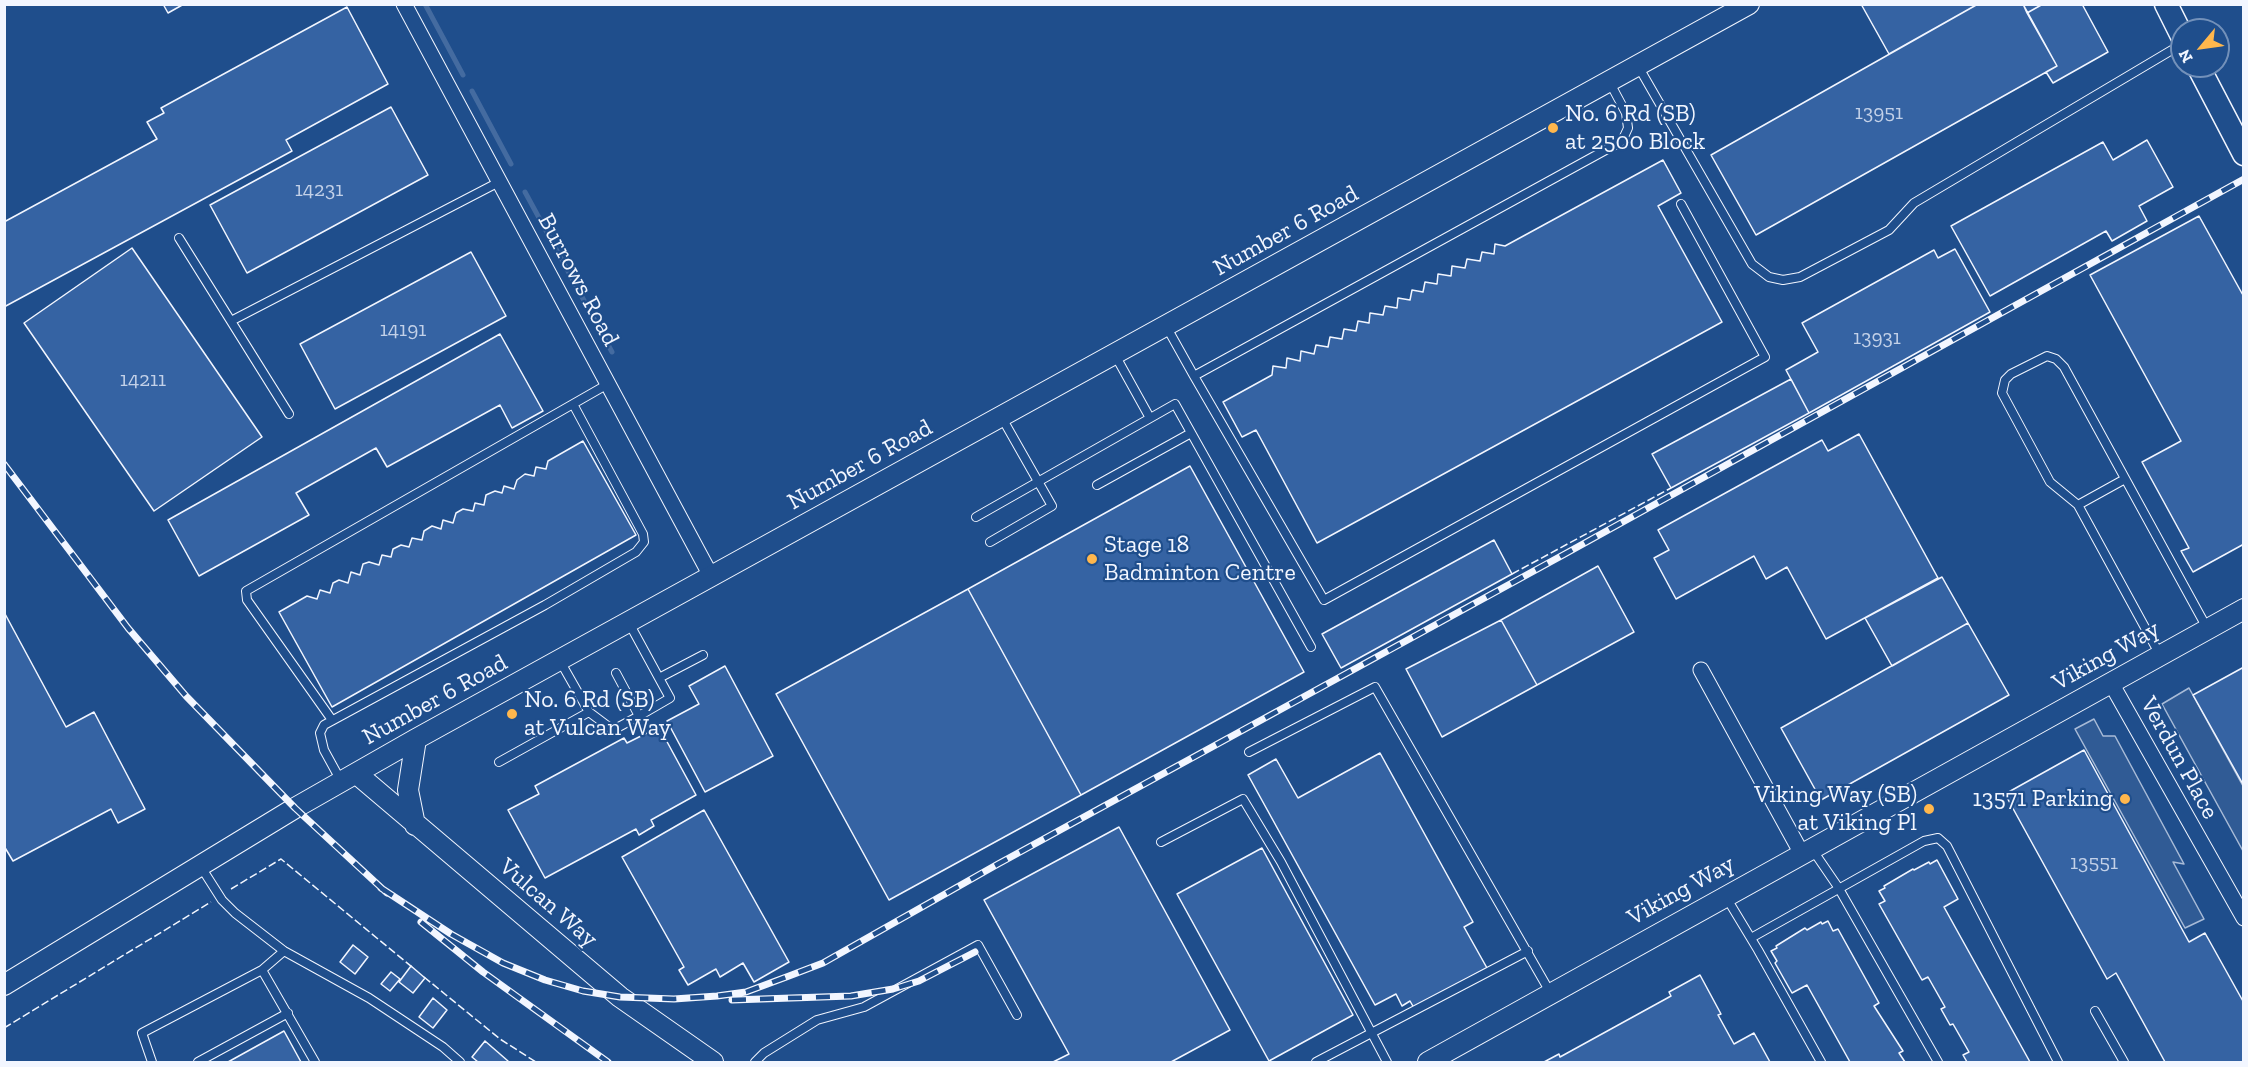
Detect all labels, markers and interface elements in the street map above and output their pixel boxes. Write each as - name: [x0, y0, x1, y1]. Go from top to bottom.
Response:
- north arrow: [2170, 18, 2230, 78]
- text: N: [2174, 46, 2197, 66]
- place label: No. 6 Rd (SB) at 2500 Block: [1565, 100, 1705, 156]
- house number: 13951: [1855, 100, 1903, 126]
- marker: No. 6 Rd (SB) at 2500 Block: [1546, 121, 1560, 135]
- house number: 14231: [295, 177, 343, 203]
- street label: Number 6 Road: [1209, 179, 1363, 283]
- street label: Burrows Road: [531, 209, 625, 351]
- house number: 14191: [380, 317, 426, 343]
- house number: 13931: [1853, 325, 1901, 351]
- house number: 14211: [120, 367, 166, 393]
- street label: Number 6 Road: [783, 413, 937, 517]
- place label: Stage 18 Badminton Centre: [1104, 531, 1296, 587]
- marker: Stage 18 Badminton Centre: [1085, 552, 1099, 566]
- street label: Viking Way: [2047, 615, 2165, 697]
- street label: Number 6 Road: [358, 648, 512, 752]
- place label: No. 6 Rd (SB) at Vulcan Way: [524, 686, 671, 742]
- street label: Verdun Place: [2134, 692, 2224, 824]
- marker: No. 6 Rd (SB) at Vulcan Way: [505, 707, 519, 721]
- place label: Viking Way (SB) at Viking Pl: [1754, 781, 1917, 837]
- place label: 13571 Parking: [1972, 785, 2113, 813]
- marker: 13571 Parking: [2118, 792, 2132, 806]
- marker: Viking Way (SB) at Viking Pl: [1922, 802, 1936, 816]
- street label: Viking Way: [1622, 850, 1740, 932]
- house number: 13551: [2070, 850, 2118, 876]
- street label: Vulcan Way: [493, 852, 603, 954]

